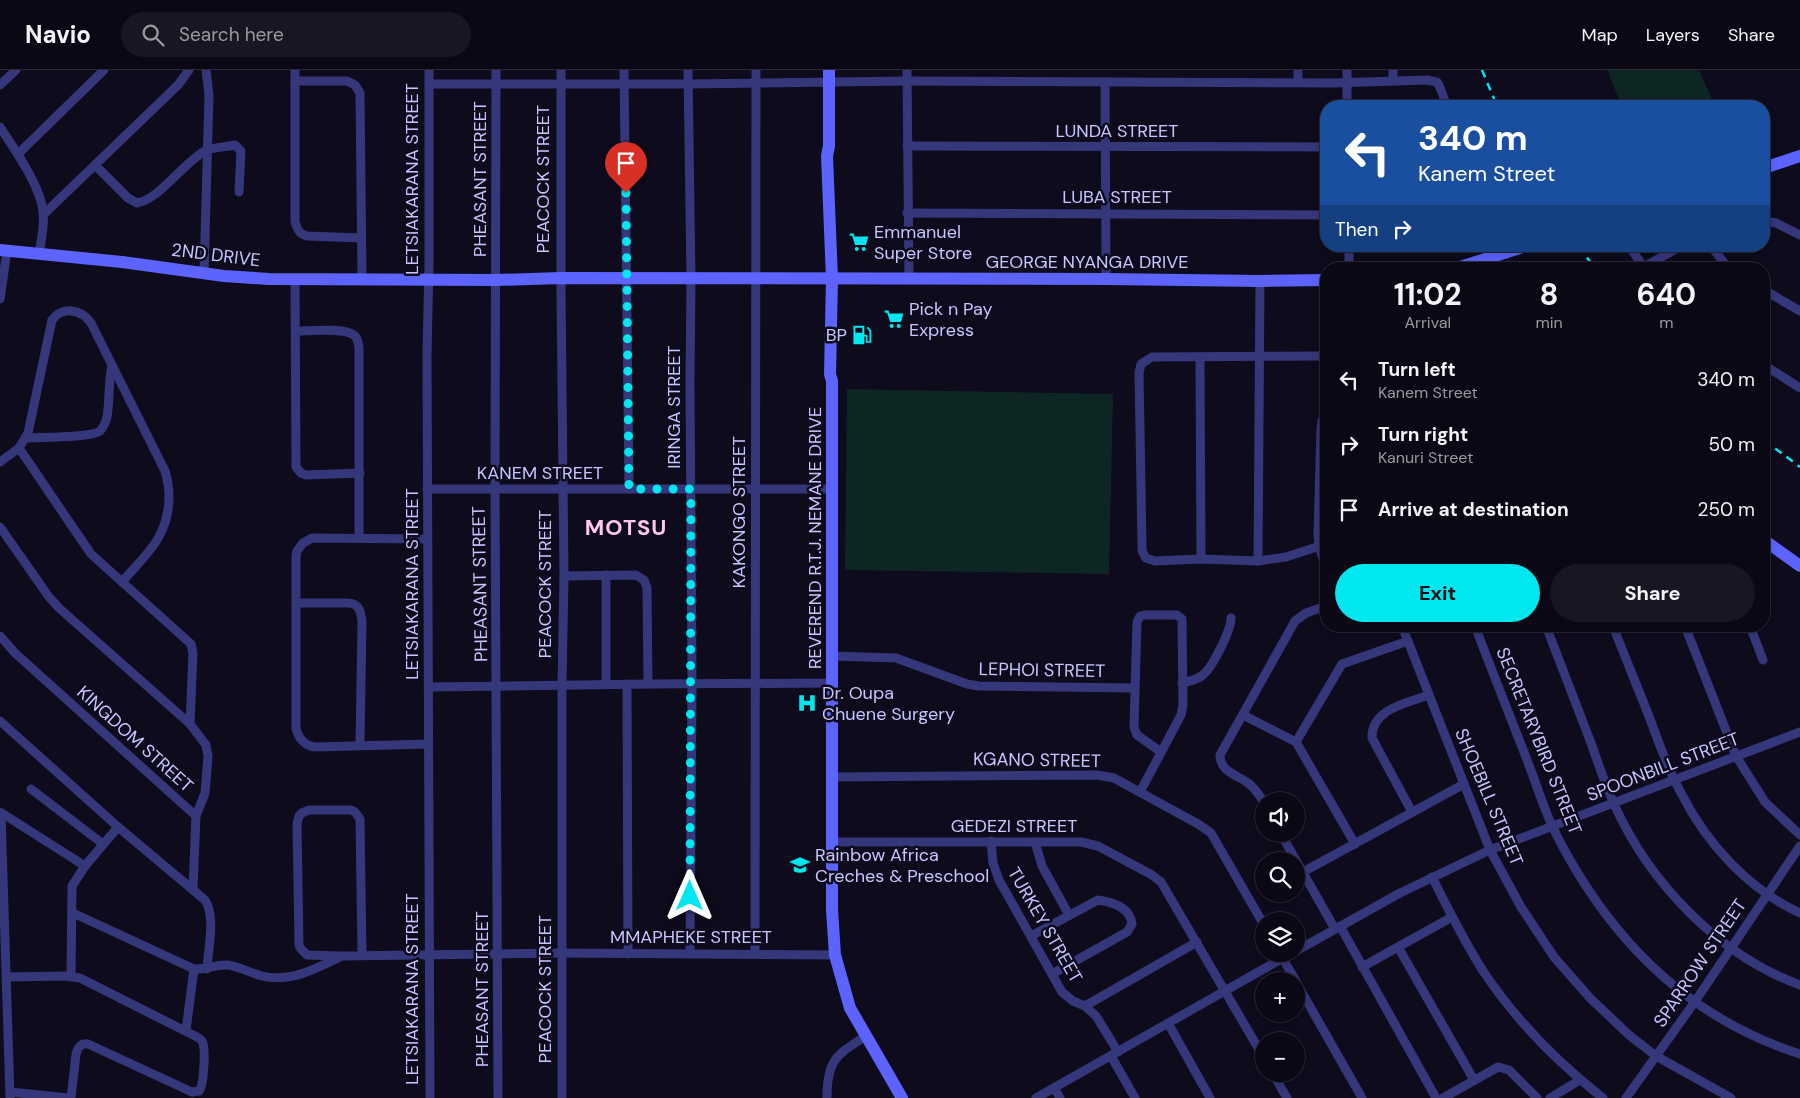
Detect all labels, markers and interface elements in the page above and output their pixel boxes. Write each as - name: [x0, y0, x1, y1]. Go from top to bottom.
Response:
- search box: [121, 12, 471, 57]
- text: Navio: [25, 19, 91, 50]
- icon: search: [139, 21, 167, 49]
- text: Search here: [179, 22, 284, 47]
- text: Map: [1582, 23, 1618, 47]
- text: Layers: [1646, 23, 1700, 47]
- text: Share: [1728, 23, 1775, 47]
- street label: LETSIAKARANA STREET: [400, 83, 424, 275]
- street label: PHEASANT STREET: [468, 101, 492, 257]
- street label: PEACOCK STREET: [531, 105, 555, 253]
- text: 340 m: [1418, 115, 1528, 161]
- street label: LUNDA STREET: [1056, 119, 1178, 143]
- icon: left: [1335, 120, 1400, 185]
- pin: [605, 142, 647, 193]
- icon: arrive: [612, 149, 640, 177]
- text: Kanem Street: [1418, 159, 1555, 188]
- street label: LUBA STREET: [1062, 185, 1172, 209]
- icon: right: [1388, 215, 1416, 243]
- text: Then: [1335, 217, 1378, 242]
- place label: Emmanuel Super Store: [874, 220, 972, 265]
- supermarket icon: Emmanuel Super Store: [848, 231, 870, 253]
- street label: 2ND DRIVE: [170, 238, 262, 272]
- street label: GEORGE NYANGA DRIVE: [986, 250, 1188, 274]
- text: 11:02: [1394, 275, 1462, 314]
- text: 8: [1540, 275, 1559, 314]
- text: 640: [1637, 275, 1696, 314]
- place label: Pick n Pay Express: [909, 297, 993, 342]
- supermarket icon: Pick n Pay Express: [883, 308, 905, 330]
- text: Arrival: [1404, 312, 1451, 333]
- text: min: [1535, 312, 1563, 333]
- text: m: [1659, 312, 1673, 333]
- place label: BP: [826, 323, 847, 347]
- fuel station icon: BP: [851, 324, 873, 346]
- street label: IRINGA STREET: [662, 345, 686, 469]
- text: Turn left: [1378, 357, 1456, 382]
- icon: left: [1335, 366, 1363, 394]
- text: 340 m: [1697, 367, 1755, 392]
- text: Kanem Street: [1378, 382, 1478, 403]
- street label: REVEREND R.T.J. NEMANE DRIVE: [803, 407, 827, 669]
- text: Turn right: [1378, 422, 1468, 447]
- icon: right: [1335, 431, 1363, 459]
- text: 50 m: [1708, 432, 1755, 457]
- street label: KAKONGO STREET: [727, 436, 751, 588]
- text: Kanuri Street: [1378, 447, 1473, 468]
- street label: KANEM STREET: [477, 461, 603, 485]
- street label: LETSIAKARANA STREET: [400, 488, 424, 680]
- icon: arrive: [1335, 496, 1363, 524]
- text: Arrive at destination: [1378, 497, 1569, 522]
- text: 250 m: [1697, 497, 1755, 522]
- street label: PHEASANT STREET: [467, 506, 493, 662]
- street label: PEACOCK STREET: [533, 510, 557, 658]
- district label: MOTSU: [585, 513, 667, 542]
- button: Exit: [1335, 564, 1540, 622]
- button: Share: [1550, 564, 1755, 622]
- street label: SECRETARYBIRD STREET: [1490, 644, 1588, 838]
- street label: LEPHOI STREET: [978, 657, 1106, 683]
- street label: KINGDOM STREET: [72, 680, 198, 798]
- place label: Dr. Oupa Chuene Surgery: [822, 681, 955, 726]
- hospital icon: Dr. Oupa Chuene Surgery: [796, 692, 818, 714]
- street label: SHOEBILL STREET: [1449, 725, 1529, 869]
- street label: SPOONBILL STREET: [1583, 727, 1743, 807]
- street label: KGANO STREET: [973, 747, 1101, 773]
- map controls: [1255, 792, 1305, 1082]
- button: sound: [1255, 792, 1305, 842]
- street label: GEDEZI STREET: [951, 814, 1077, 838]
- place label: Rainbow Africa Creches & Preschool: [815, 843, 989, 888]
- button: search: [1255, 852, 1305, 902]
- school or university icon: Rainbow Africa Creches & Preschool: [789, 854, 811, 876]
- street label: TURKEY STREET: [1002, 863, 1088, 987]
- position arrow: [663, 869, 715, 921]
- street label: LETSIAKARANA STREET: [400, 893, 424, 1085]
- street label: SPARROW STREET: [1648, 894, 1752, 1032]
- street label: PHEASANT STREET: [470, 911, 494, 1067]
- button: layers: [1255, 912, 1305, 962]
- street label: PEACOCK STREET: [533, 915, 557, 1063]
- street label: MMAPHEKE STREET: [610, 925, 772, 949]
- button: +: [1255, 972, 1305, 1022]
- button: −: [1255, 1032, 1305, 1082]

